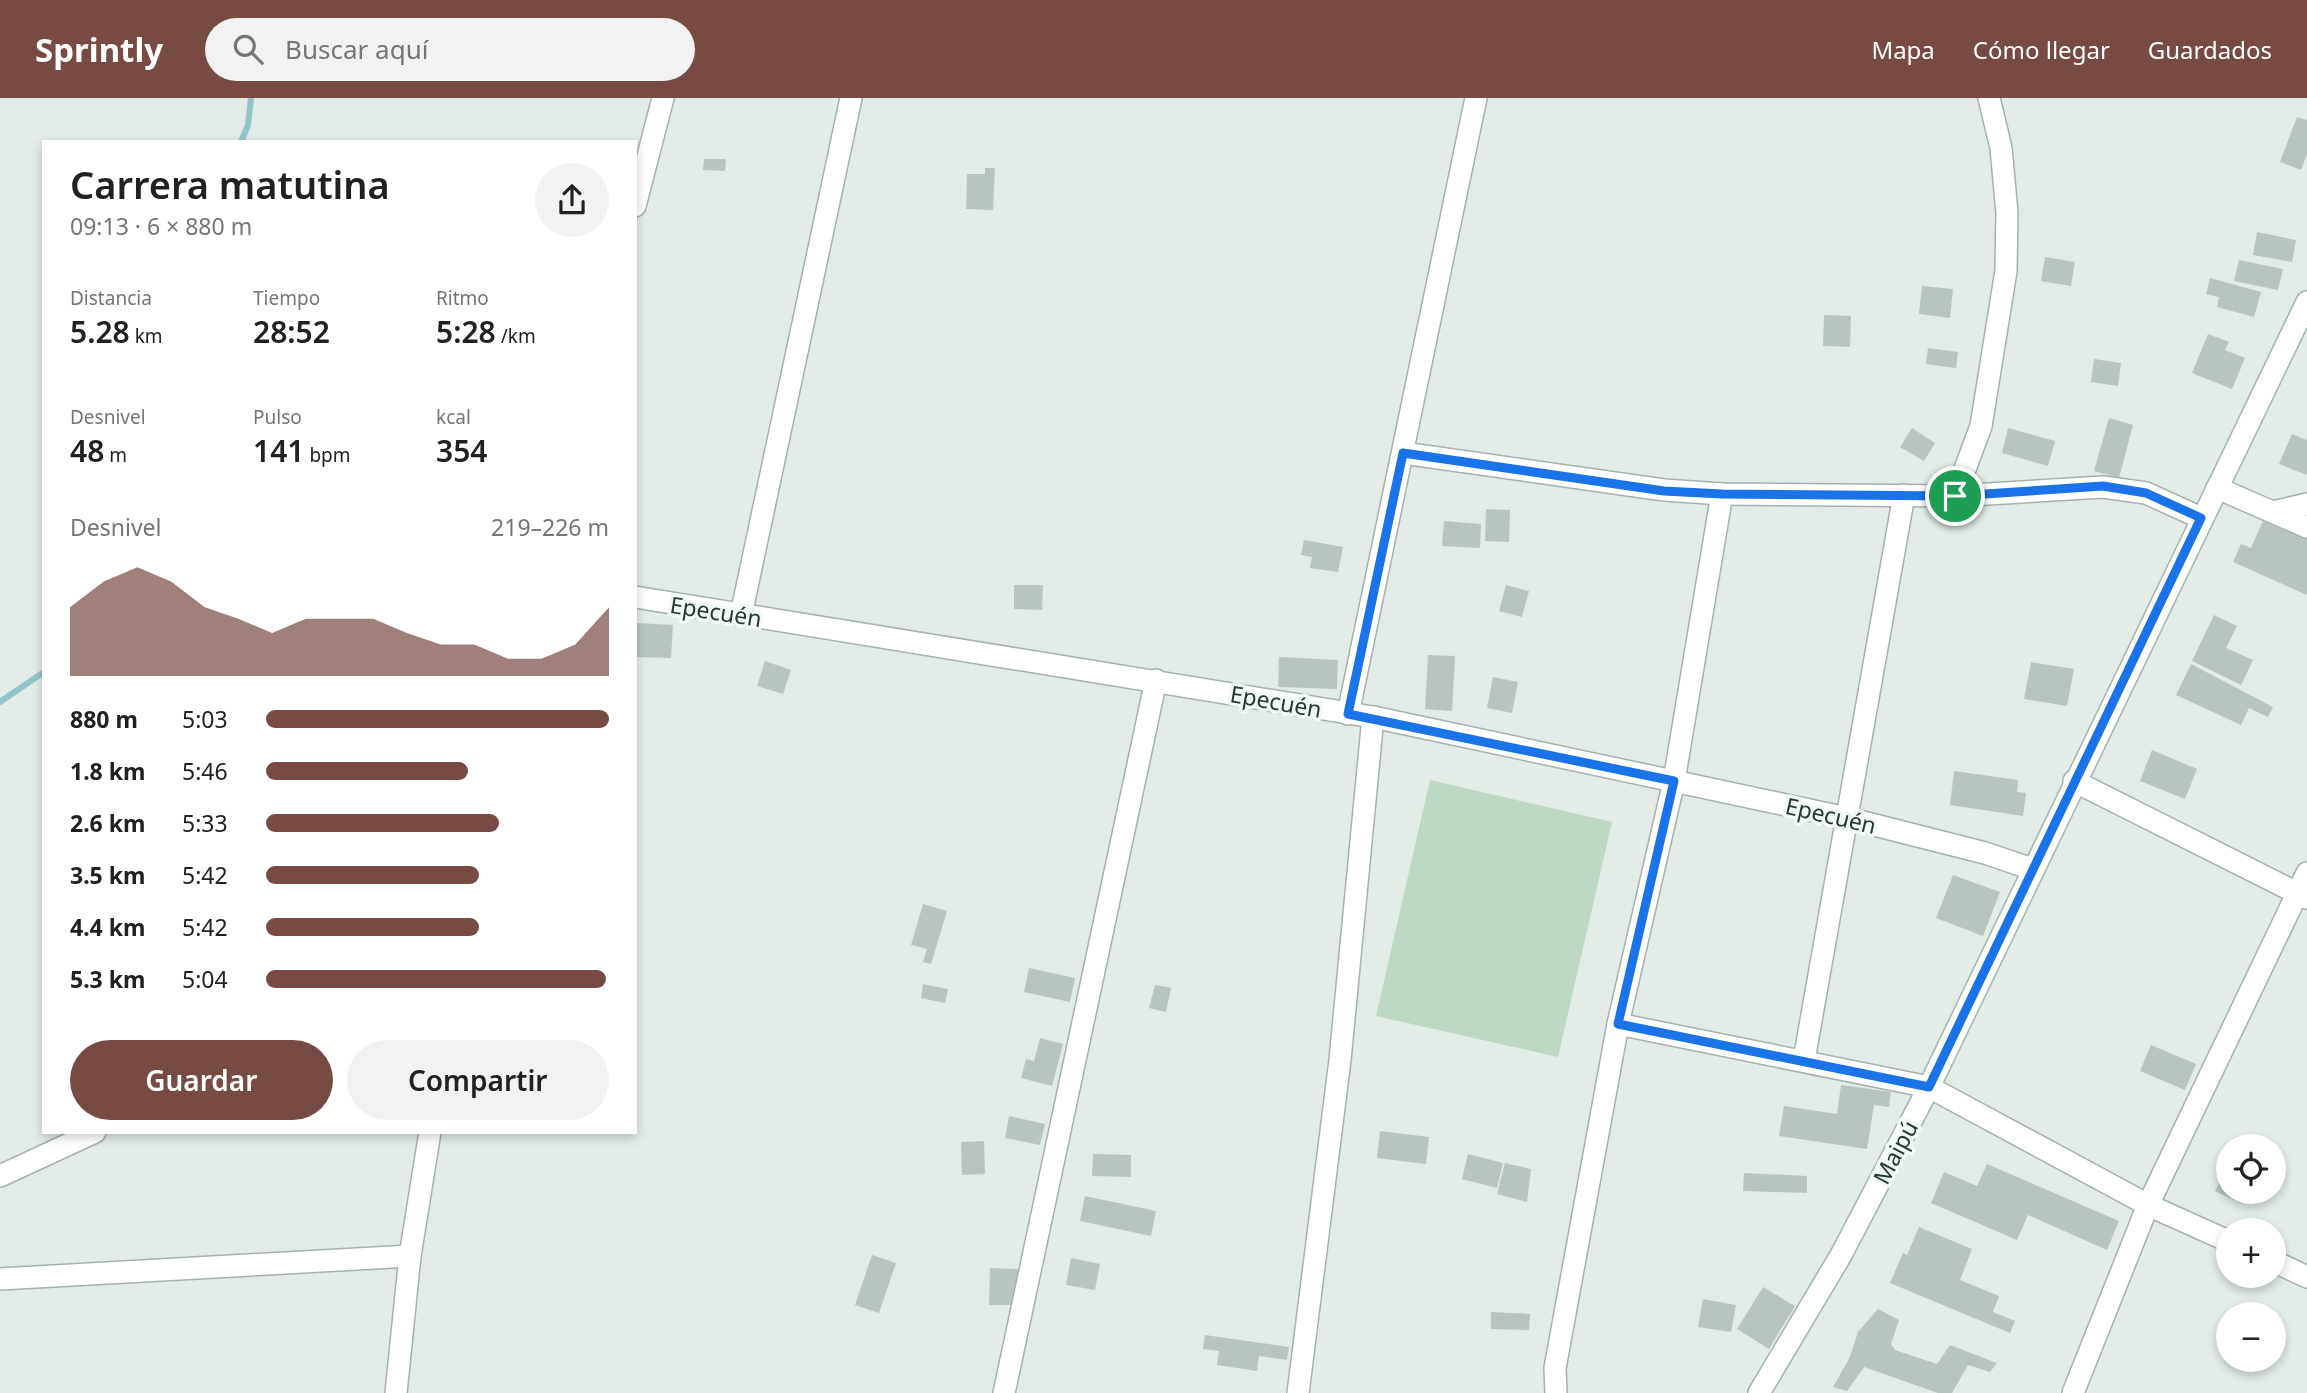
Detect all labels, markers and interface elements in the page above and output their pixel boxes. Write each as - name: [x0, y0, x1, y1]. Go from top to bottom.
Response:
- search box: [205, 18, 695, 81]
- text: Sprintly: [35, 27, 163, 72]
- icon: search: [229, 30, 267, 68]
- text: Buscar aquí: [285, 31, 428, 67]
- text: Mapa: [1871, 33, 1935, 66]
- text: Cómo llegar: [1973, 33, 2110, 66]
- text: Guardados: [2148, 33, 2272, 66]
- text: Carrera matutina: [70, 158, 390, 210]
- button: share: [535, 163, 609, 237]
- text: 09:13 · 6 × 880 m: [70, 210, 252, 242]
- text: Distancia: [70, 285, 152, 311]
- text: Tiempo: [253, 285, 320, 311]
- text: Ritmo: [436, 285, 489, 311]
- text: 5.28: [70, 311, 130, 352]
- text: 28:52: [253, 311, 330, 352]
- text: 5:28: [436, 311, 496, 352]
- text: km: [130, 323, 163, 349]
- text: /km: [496, 323, 536, 349]
- text: Desnivel: [70, 404, 146, 430]
- text: Pulso: [253, 404, 302, 430]
- text: kcal: [436, 404, 471, 430]
- text: 48: [70, 430, 104, 471]
- text: 141: [253, 430, 304, 471]
- text: 354: [436, 430, 487, 471]
- text: m: [104, 442, 127, 468]
- text: bpm: [304, 442, 351, 468]
- pin: [1925, 466, 1985, 526]
- icon: arrive: [1936, 477, 1974, 515]
- text: Desnivel: [70, 511, 162, 543]
- text: 219–226 m: [491, 511, 609, 543]
- street label: Epecuén: [668, 588, 764, 634]
- street label: Epecuén: [1228, 677, 1324, 725]
- text: 880 m: [70, 703, 138, 735]
- text: 5:03: [182, 703, 228, 735]
- text: 1.8 km: [70, 755, 145, 787]
- text: 5:46: [182, 755, 228, 787]
- street label: Epecuén: [1782, 789, 1880, 841]
- text: 2.6 km: [70, 807, 145, 839]
- text: 5:33: [182, 807, 228, 839]
- text: 3.5 km: [70, 859, 145, 891]
- text: 5:42: [182, 859, 228, 891]
- text: 4.4 km: [70, 911, 145, 943]
- text: 5:42: [182, 911, 228, 943]
- text: 5.3 km: [70, 963, 145, 995]
- text: 5:04: [182, 963, 228, 995]
- button: Guardar: [70, 1040, 333, 1120]
- button: Compartir: [347, 1040, 609, 1120]
- street label: Maipú: [1865, 1114, 1925, 1190]
- map controls: [2216, 1134, 2286, 1372]
- button: locate: [2216, 1134, 2286, 1204]
- button: +: [2216, 1218, 2286, 1288]
- button: −: [2216, 1302, 2286, 1372]

